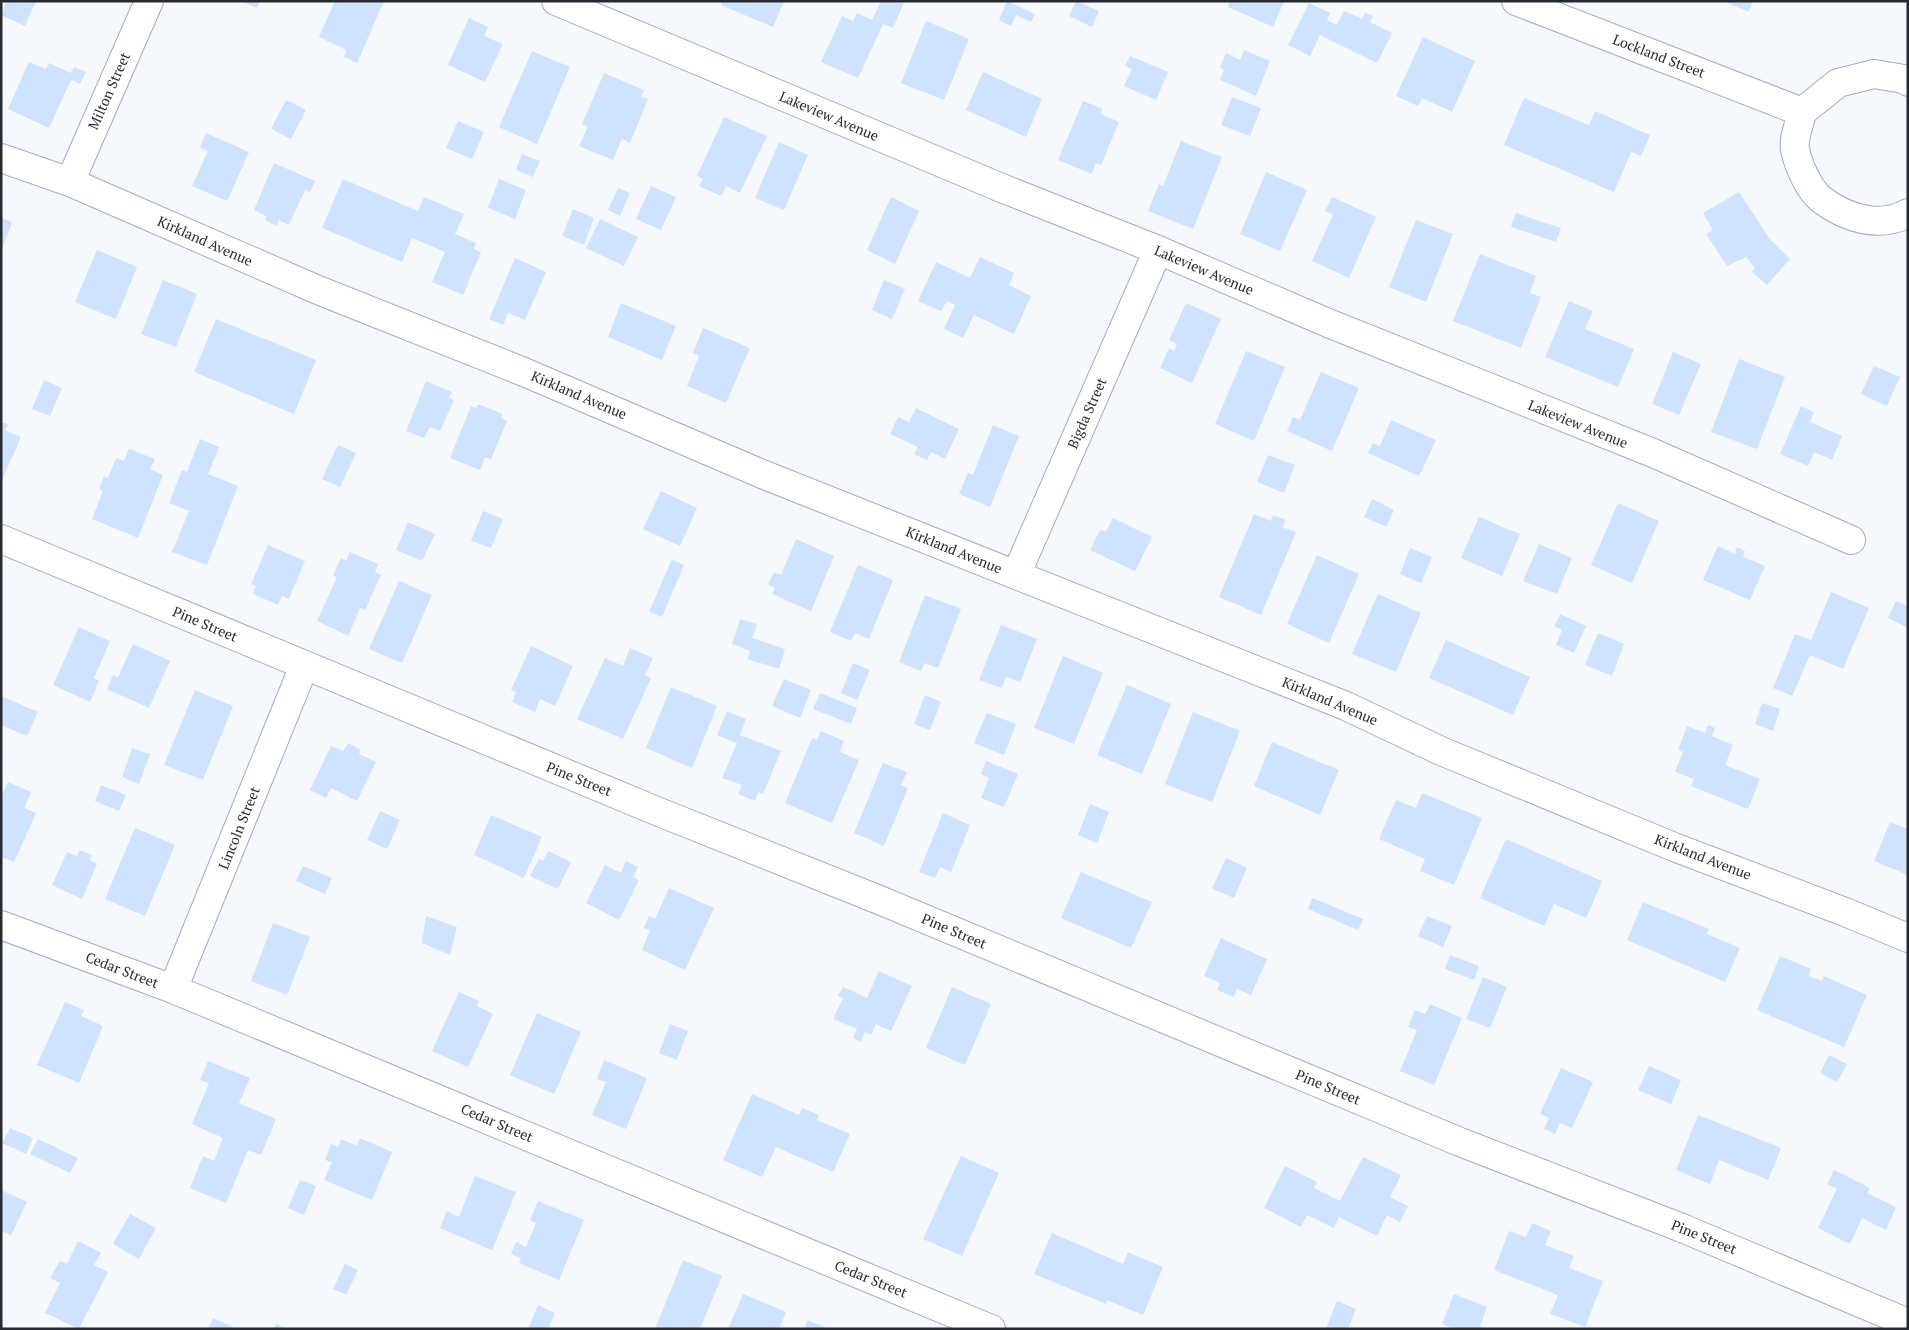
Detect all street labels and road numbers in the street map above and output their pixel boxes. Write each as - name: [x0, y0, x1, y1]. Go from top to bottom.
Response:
- street label: Lockland Street: [1610, 29, 1709, 82]
- street label: Milton Street: [83, 48, 134, 132]
- street label: Lakeview Avenue: [777, 86, 882, 145]
- street label: Kirkland Avenue: [155, 211, 256, 270]
- street label: Lakeview Avenue: [1152, 240, 1257, 299]
- street label: Kirkland Avenue: [528, 366, 630, 423]
- street label: Bigda Street: [1062, 374, 1111, 451]
- street label: Lakeview Avenue: [1525, 395, 1631, 452]
- street label: Kirkland Avenue: [903, 522, 1005, 577]
- street label: Pine Street: [170, 601, 241, 646]
- street label: Kirkland Avenue: [1279, 672, 1381, 729]
- street label: Pine Street: [544, 757, 615, 801]
- street label: Lincoln Street: [213, 783, 264, 872]
- street label: Kirkland Avenue: [1652, 829, 1754, 884]
- street label: Pine Street: [919, 908, 990, 953]
- street label: Cedar Street: [83, 947, 162, 992]
- street label: Pine Street: [1293, 1064, 1364, 1109]
- street label: Cedar Street: [458, 1099, 537, 1147]
- street label: Pine Street: [1669, 1215, 1740, 1259]
- street label: Cedar Street: [832, 1255, 911, 1302]

